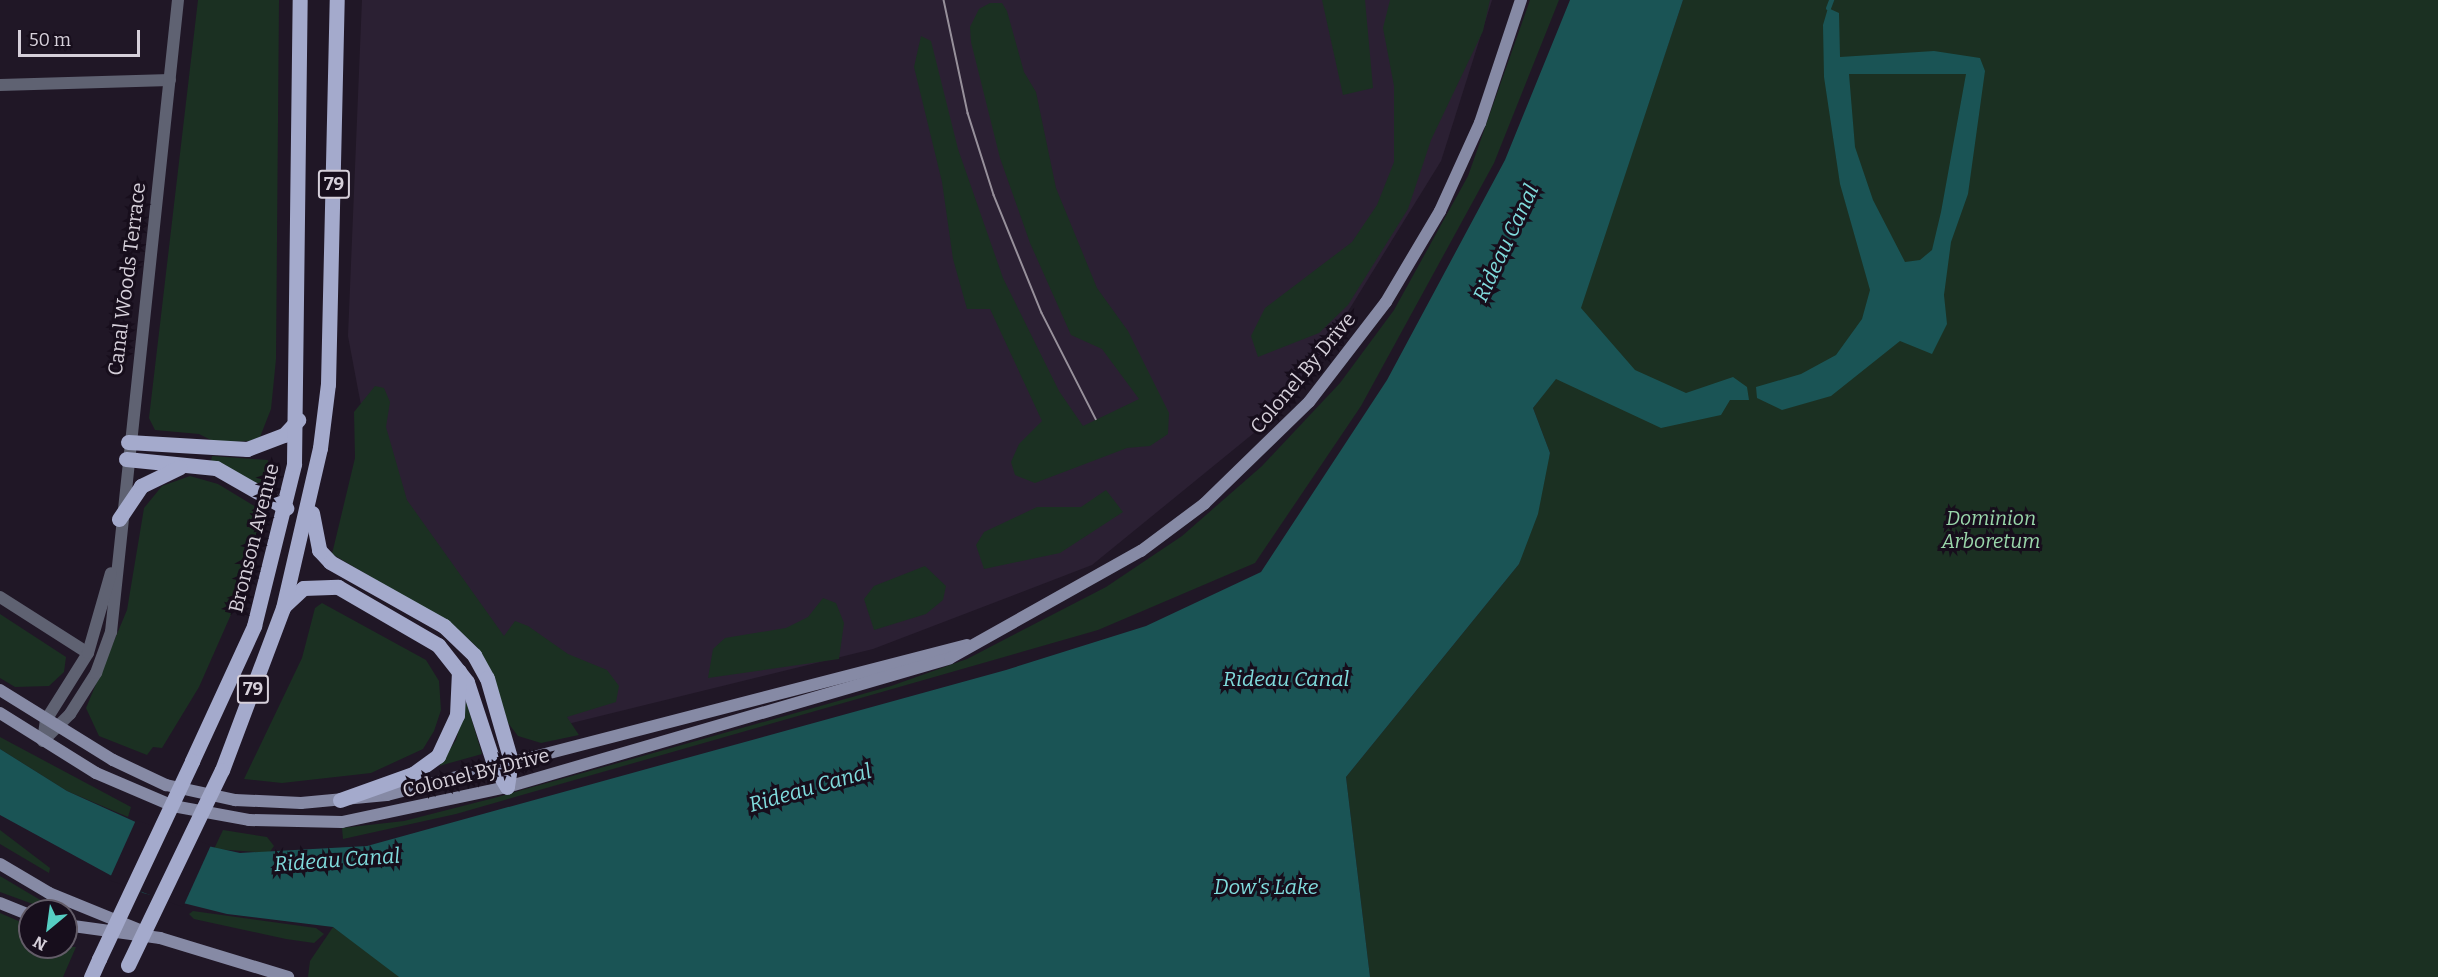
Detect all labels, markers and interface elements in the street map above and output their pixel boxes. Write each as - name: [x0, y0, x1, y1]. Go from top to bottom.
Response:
- scale bar: [21, 18, 142, 56]
- text: 50 m: [29, 29, 71, 51]
- road number: 79: [318, 169, 350, 199]
- water label: Rideau Canal: [1468, 180, 1544, 306]
- street label: Canal Woods Terrace: [103, 181, 151, 377]
- street label: Colonel By Drive: [1245, 308, 1361, 438]
- street label: Bronson Avenue: [224, 461, 284, 615]
- park label: Dominion Arboretum: [1942, 506, 2040, 553]
- water label: Rideau Canal: [1223, 666, 1349, 692]
- road number: 79: [236, 674, 270, 704]
- street label: Colonel By Drive: [400, 743, 552, 803]
- water label: Rideau Canal: [746, 758, 874, 818]
- water label: Rideau Canal: [273, 843, 401, 877]
- water label: Dow's Lake: [1214, 874, 1318, 900]
- north arrow: [18, 899, 78, 959]
- text: N: [30, 932, 50, 955]

